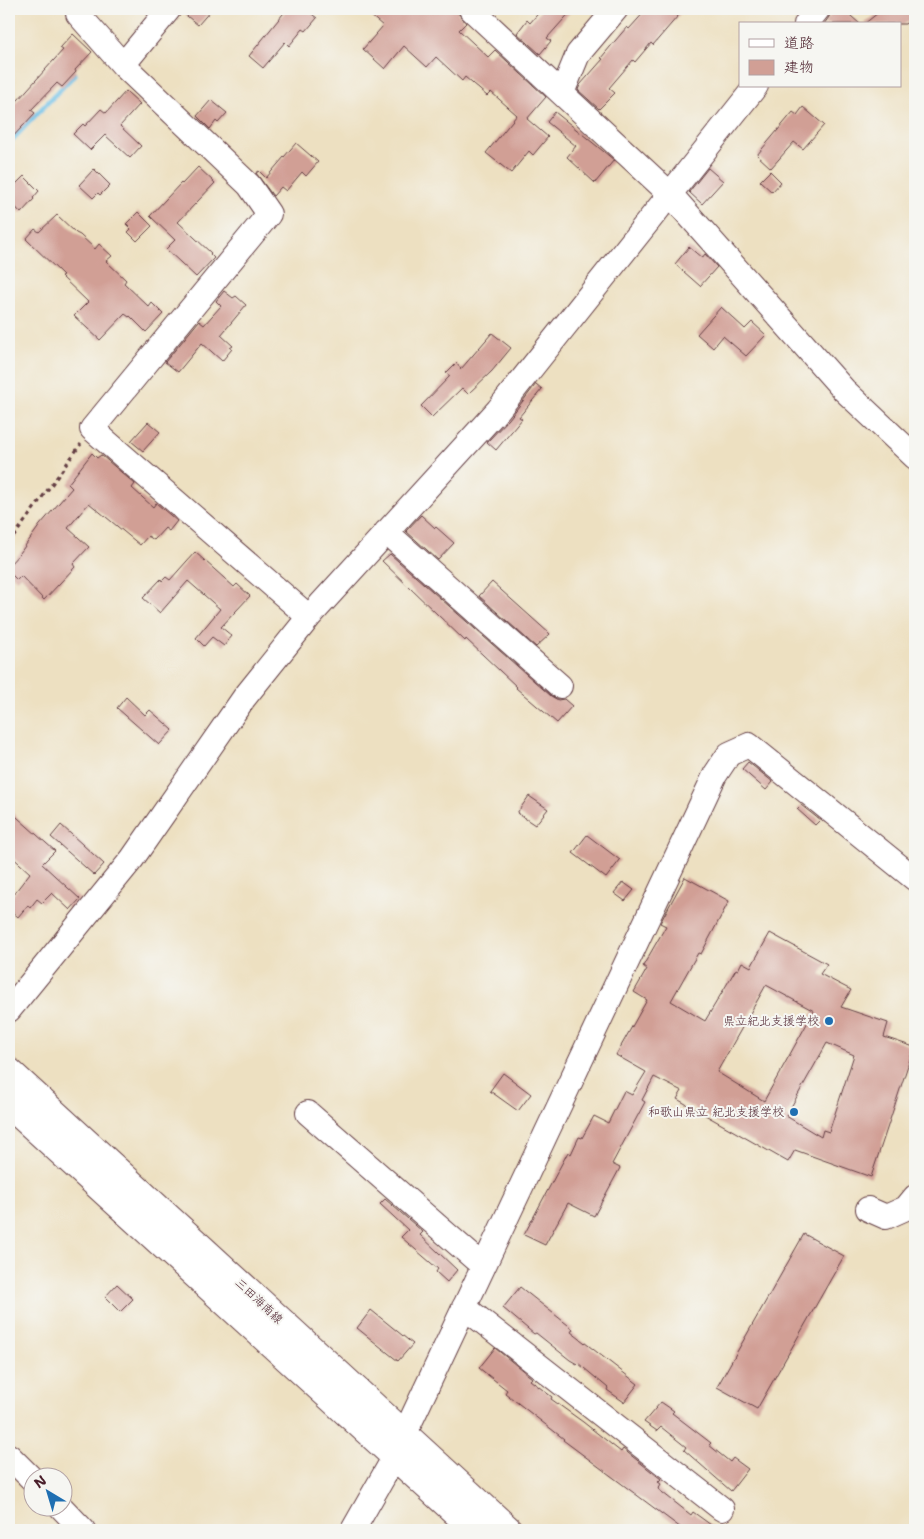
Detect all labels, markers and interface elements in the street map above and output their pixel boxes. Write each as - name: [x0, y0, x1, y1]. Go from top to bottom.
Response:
- legend: [739, 22, 902, 88]
- text: 道路: [784, 33, 814, 53]
- text: 建物: [784, 57, 814, 77]
- place label: 県立紀北支援学校: [723, 1013, 819, 1029]
- marker: 県立紀北支援学校: [823, 1015, 835, 1027]
- place label: 和歌山県立 紀北支援学校: [648, 1104, 784, 1120]
- marker: 和歌山県立 紀北支援学校: [788, 1106, 800, 1118]
- street label: 三田海南線: [232, 1275, 286, 1327]
- north arrow: [22, 1466, 72, 1516]
- text: N: [30, 1471, 50, 1492]

